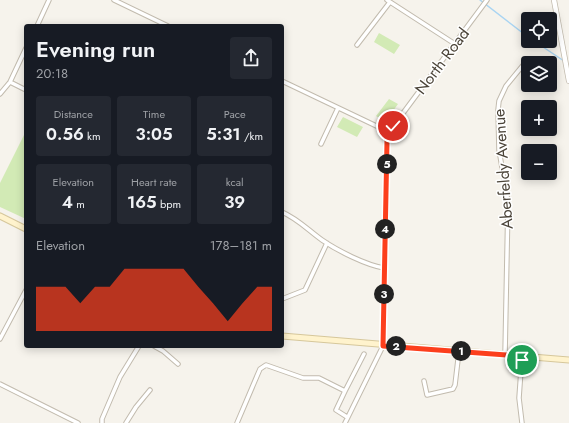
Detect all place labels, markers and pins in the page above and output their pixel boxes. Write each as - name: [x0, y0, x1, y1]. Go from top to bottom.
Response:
- pin: [376, 109, 410, 143]
- pin: 5: [377, 154, 397, 174]
- pin: 4: [375, 219, 395, 239]
- pin: 3: [374, 284, 394, 304]
- pin: 2: [386, 336, 406, 356]
- pin: 1: [451, 341, 471, 361]
- pin: [505, 343, 539, 377]

